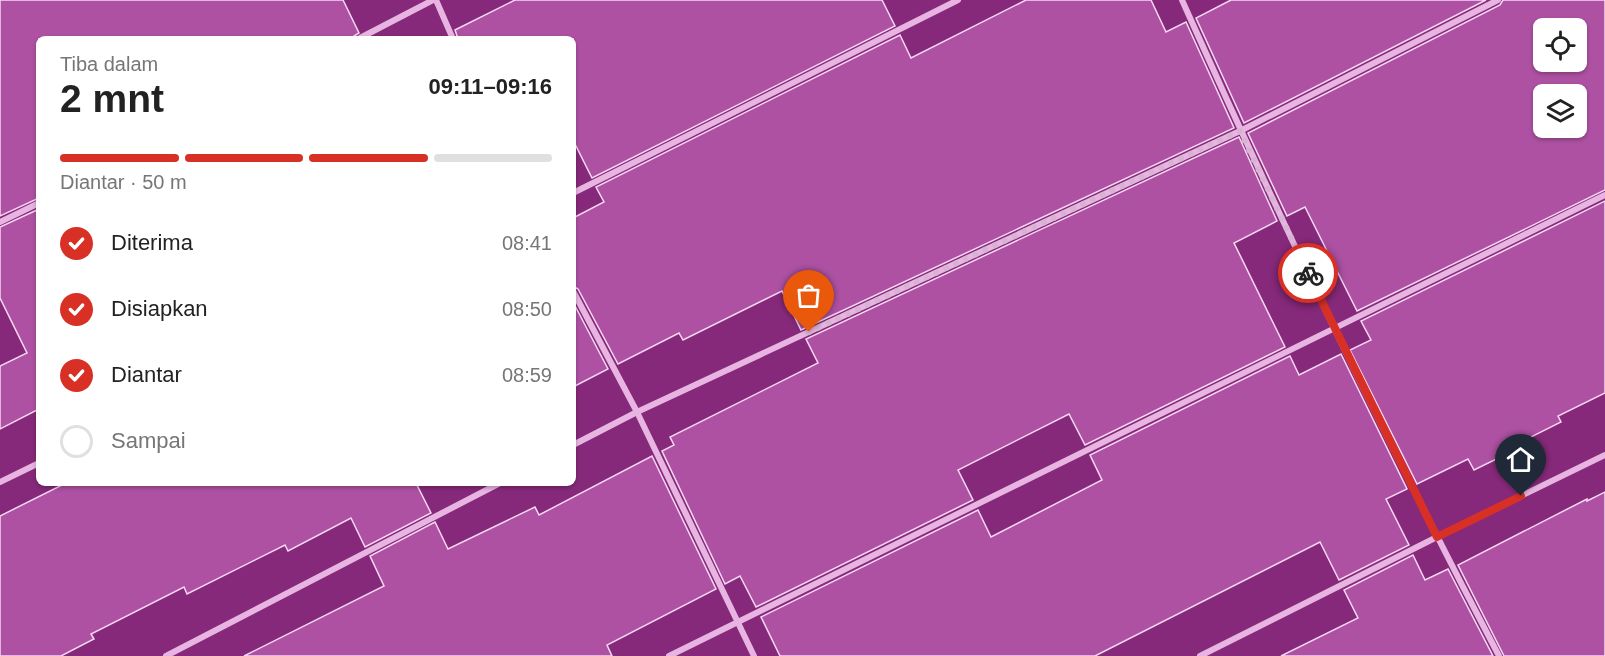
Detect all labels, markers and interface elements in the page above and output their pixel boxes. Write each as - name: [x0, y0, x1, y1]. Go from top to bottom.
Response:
- map controls: [1533, 18, 1587, 138]
- button: locate: [1533, 18, 1587, 72]
- text: Tiba dalam: [60, 53, 158, 75]
- text: 09:11–09:16: [428, 74, 552, 99]
- text: 2 mnt: [60, 77, 164, 120]
- button: layers: [1533, 84, 1587, 138]
- text: Diantar · 50 m: [60, 171, 187, 193]
- icon: check: [60, 227, 93, 260]
- text: Diterima: [111, 230, 193, 255]
- text: 08:41: [502, 232, 552, 254]
- courier: [1278, 243, 1338, 303]
- icon: bike: [1292, 257, 1325, 290]
- pin: [783, 270, 834, 332]
- icon: bag: [792, 279, 825, 312]
- icon: check: [60, 293, 93, 326]
- text: Disiapkan: [111, 296, 208, 321]
- text: 08:50: [502, 298, 552, 320]
- icon: check: [60, 359, 93, 392]
- text: Diantar: [111, 362, 182, 387]
- text: 08:59: [502, 364, 552, 386]
- text: Sampai: [111, 428, 186, 453]
- pin: [1495, 434, 1546, 496]
- icon: home: [1504, 443, 1537, 476]

